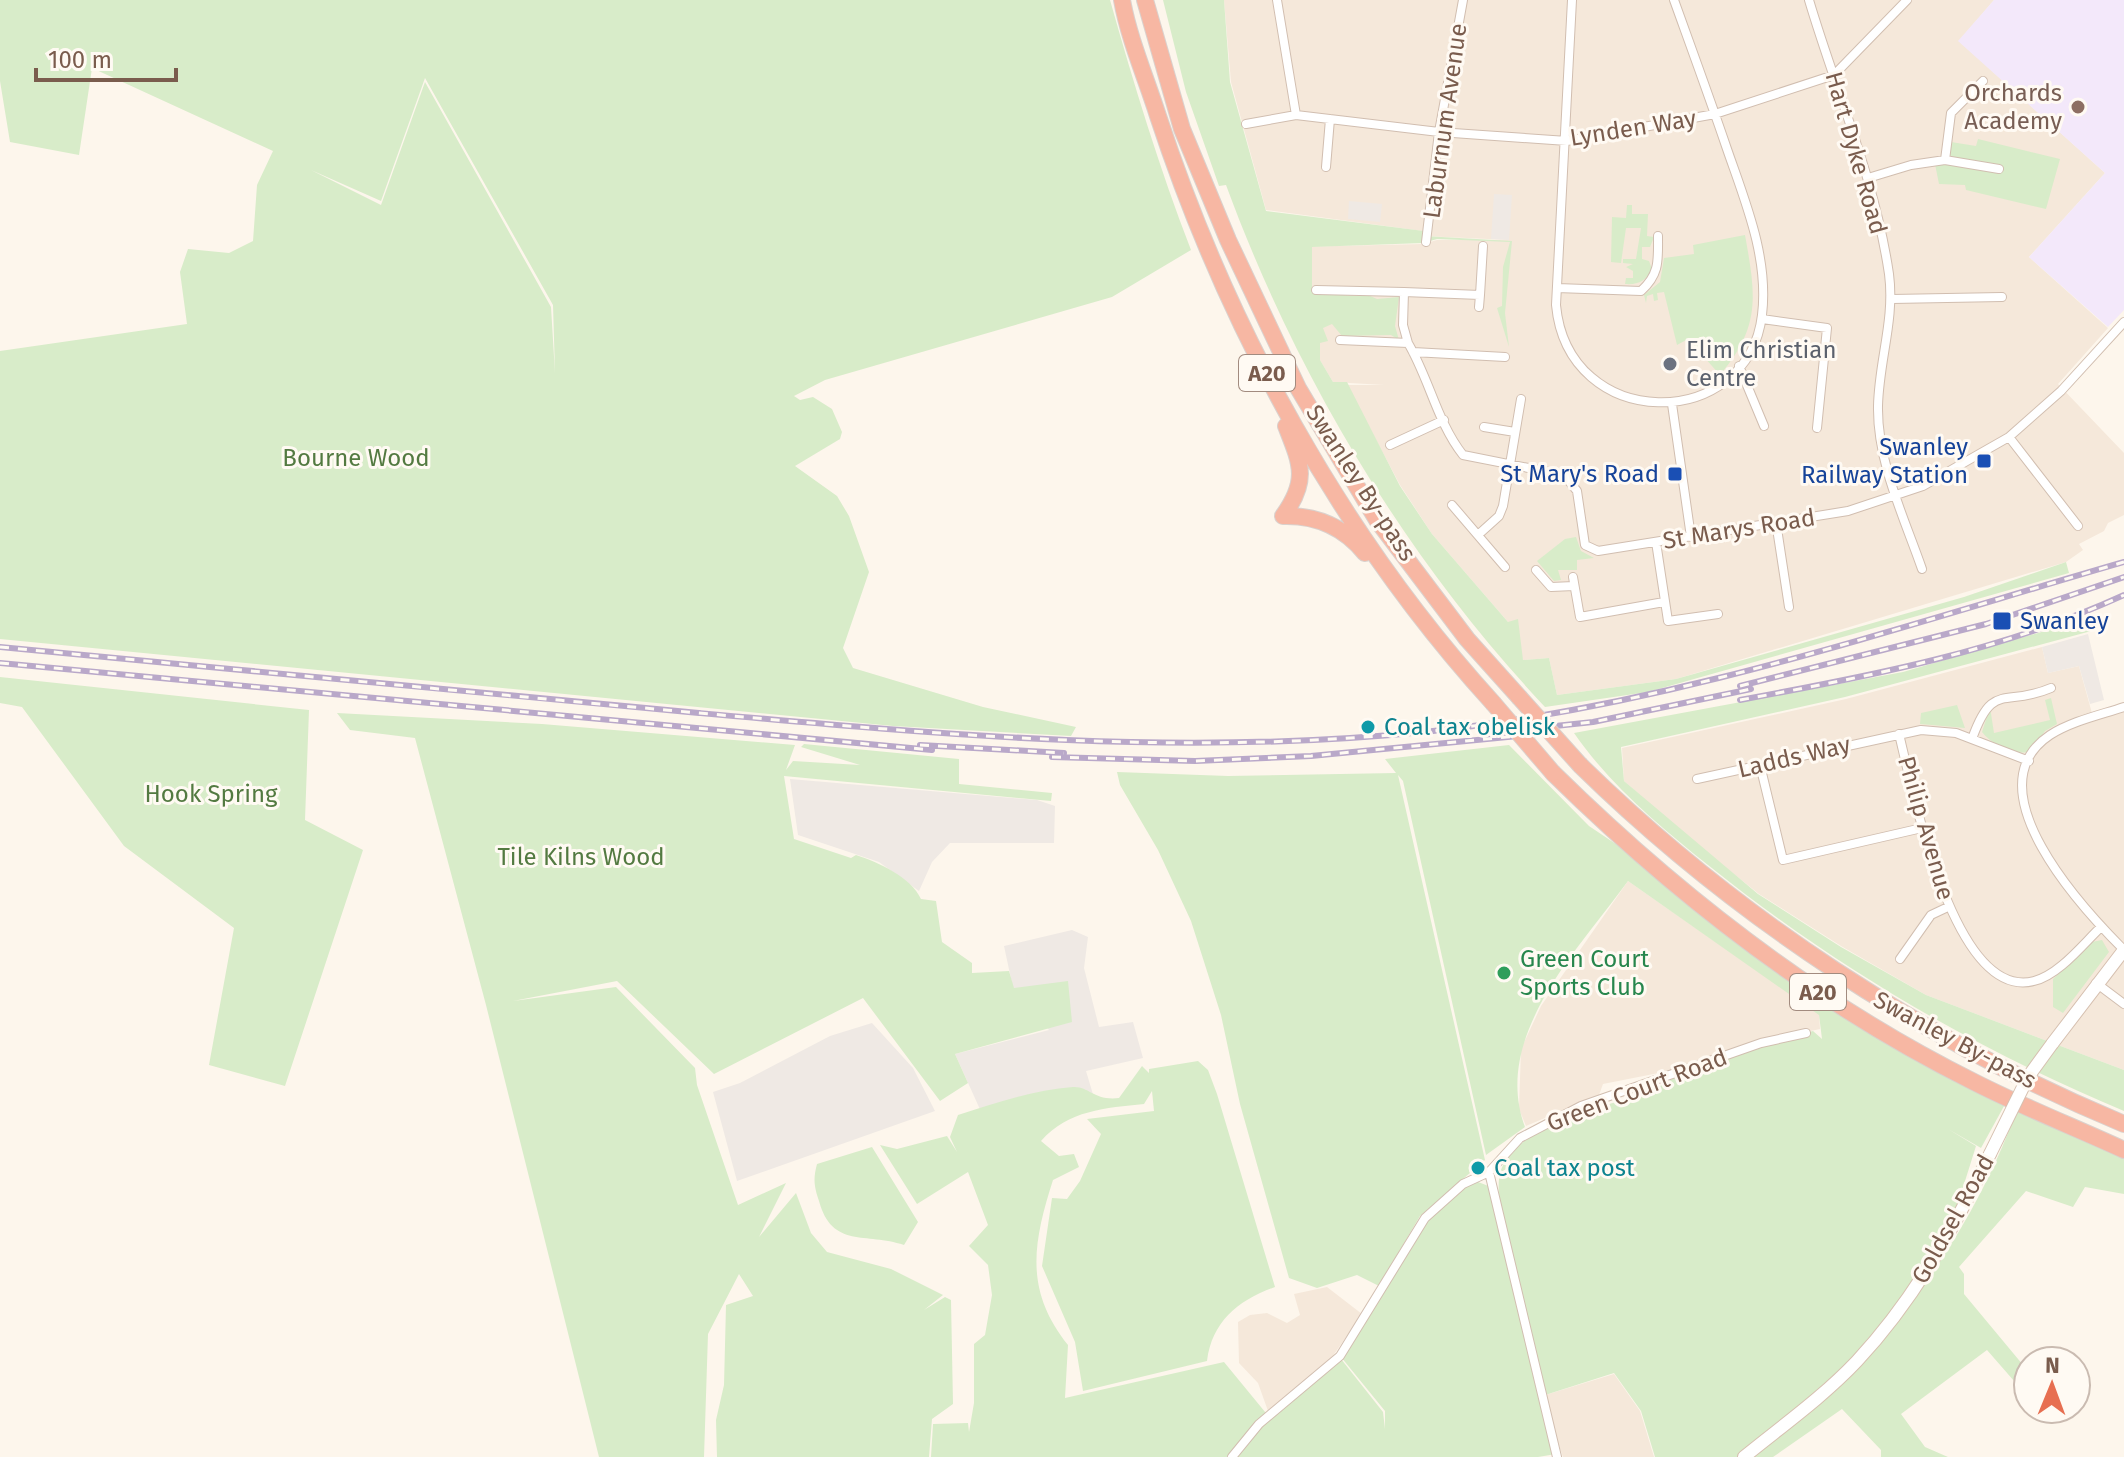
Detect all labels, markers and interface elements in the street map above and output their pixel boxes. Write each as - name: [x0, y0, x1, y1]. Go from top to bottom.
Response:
- street label: Laburnum Avenue: [1417, 22, 1473, 220]
- scale bar: [36, 32, 176, 82]
- text: 100 m: [48, 46, 112, 74]
- street label: Hart Dyke Road: [1819, 68, 1893, 238]
- place label: Orchards Academy: [1964, 79, 2062, 135]
- marker: Orchards Academy: [2069, 98, 2087, 116]
- street label: Lynden Way: [1568, 104, 1698, 152]
- place label: Elim Christian Centre: [1686, 336, 1836, 392]
- road number: A20: [1239, 355, 1295, 391]
- marker: Elim Christian Centre: [1661, 355, 1679, 373]
- street label: Swanley By-pass: [1300, 400, 1422, 566]
- place label: Swanley Railway Station: [1801, 433, 1968, 489]
- park label: Bourne Wood: [282, 444, 430, 472]
- marker: Swanley Railway Station: [1975, 452, 1993, 470]
- place label: St Mary's Road: [1500, 460, 1659, 488]
- marker: St Mary's Road: [1666, 465, 1684, 483]
- street label: St Marys Road: [1661, 503, 1817, 555]
- place label: Swanley: [2020, 607, 2109, 635]
- marker: Swanley: [1991, 610, 2013, 632]
- place label: Coal tax obelisk: [1384, 713, 1556, 741]
- marker: Coal tax obelisk: [1359, 718, 1377, 736]
- street label: Ladds Way: [1735, 730, 1853, 784]
- street label: Philip Avenue: [1892, 753, 1960, 903]
- park label: Hook Spring: [145, 780, 278, 808]
- park label: Tile Kilns Wood: [497, 843, 665, 871]
- place label: Green Court Sports Club: [1520, 945, 1649, 1001]
- marker: Green Court Sports Club: [1495, 964, 1513, 982]
- road number: A20: [1790, 974, 1846, 1010]
- street label: Swanley By-pass: [1869, 985, 2041, 1095]
- street label: Green Court Road: [1543, 1043, 1731, 1137]
- street label: Goldsel Road: [1906, 1149, 2000, 1289]
- place label: Coal tax post: [1494, 1154, 1635, 1182]
- marker: Coal tax post: [1469, 1159, 1487, 1177]
- north arrow: [2012, 1345, 2092, 1425]
- text: N: [2045, 1352, 2060, 1379]

